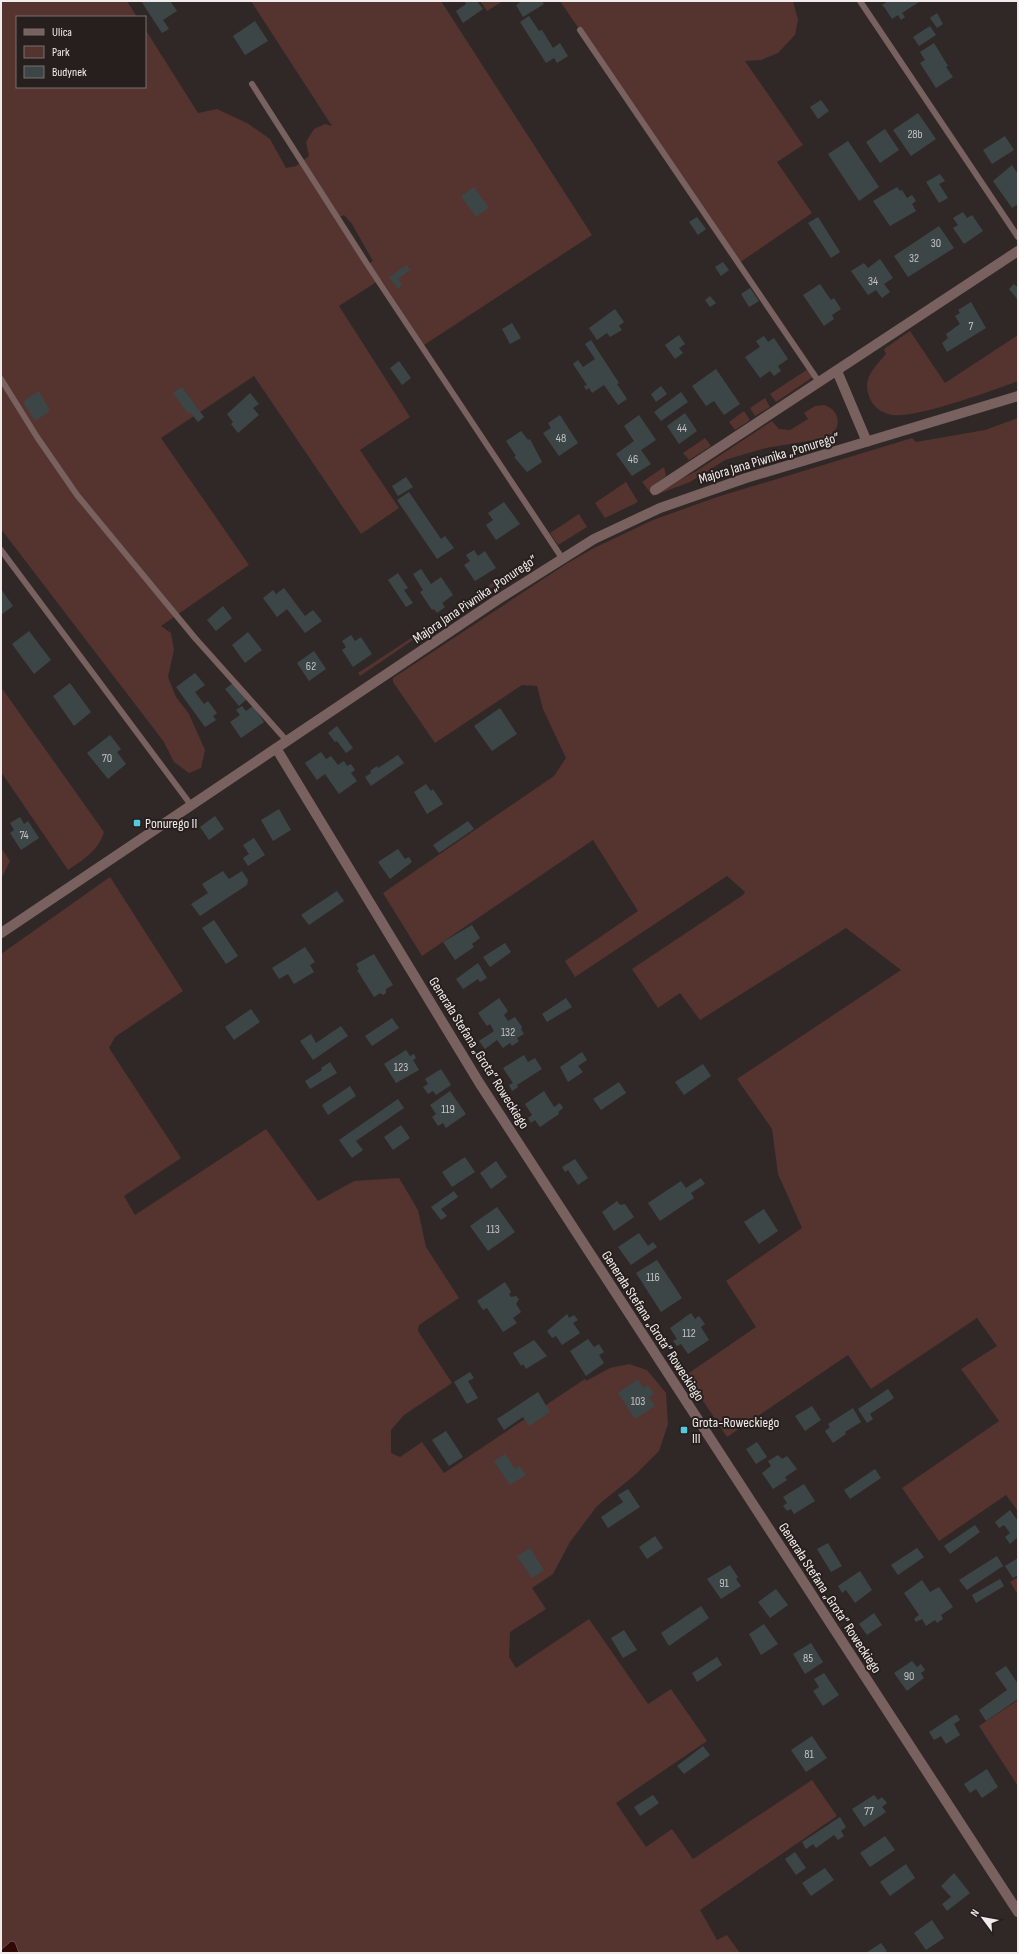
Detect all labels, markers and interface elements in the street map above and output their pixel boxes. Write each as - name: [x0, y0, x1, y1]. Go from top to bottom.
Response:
- legend: [16, 16, 146, 88]
- text: Ulica: [52, 25, 72, 40]
- text: Park: [52, 45, 70, 60]
- text: Budynek: [52, 65, 87, 80]
- house number: 28b: [907, 127, 923, 142]
- house number: 30: [931, 236, 941, 251]
- house number: 32: [909, 251, 919, 266]
- house number: 34: [868, 274, 878, 289]
- house number: 7: [969, 319, 974, 334]
- house number: 44: [677, 421, 687, 436]
- street label: Majora Jana Piwnika „Ponurego”: [696, 428, 842, 488]
- house number: 48: [556, 431, 566, 446]
- house number: 46: [628, 452, 638, 467]
- street label: Majora Jana Piwnika „Ponurego”: [409, 551, 541, 647]
- house number: 62: [306, 659, 316, 674]
- house number: 70: [102, 751, 112, 766]
- place label: Ponurego II: [145, 815, 197, 832]
- marker: Ponurego II: [132, 818, 142, 828]
- house number: 74: [19, 828, 29, 843]
- street label: Generała Stefana „Grota” Roweckiego: [425, 974, 533, 1132]
- house number: 132: [501, 1025, 515, 1040]
- house number: 123: [394, 1060, 408, 1075]
- house number: 119: [441, 1102, 455, 1117]
- house number: 113: [486, 1222, 500, 1237]
- street label: Generała Stefana „Grota” Roweckiego: [598, 1248, 708, 1405]
- house number: 116: [646, 1270, 660, 1285]
- house number: 112: [682, 1326, 696, 1341]
- house number: 103: [631, 1394, 645, 1409]
- place label: Grota-Roweckiego III: [692, 1414, 780, 1447]
- marker: Grota-Roweckiego III: [679, 1425, 689, 1435]
- street label: Generała Stefana „Grota” Roweckiego: [775, 1520, 885, 1677]
- house number: 91: [719, 1576, 730, 1591]
- house number: 85: [803, 1651, 813, 1666]
- house number: 90: [904, 1669, 914, 1684]
- house number: 81: [804, 1747, 815, 1762]
- house number: 77: [864, 1804, 874, 1819]
- north arrow: [963, 1898, 1003, 1938]
- text: N: [968, 1907, 982, 1919]

